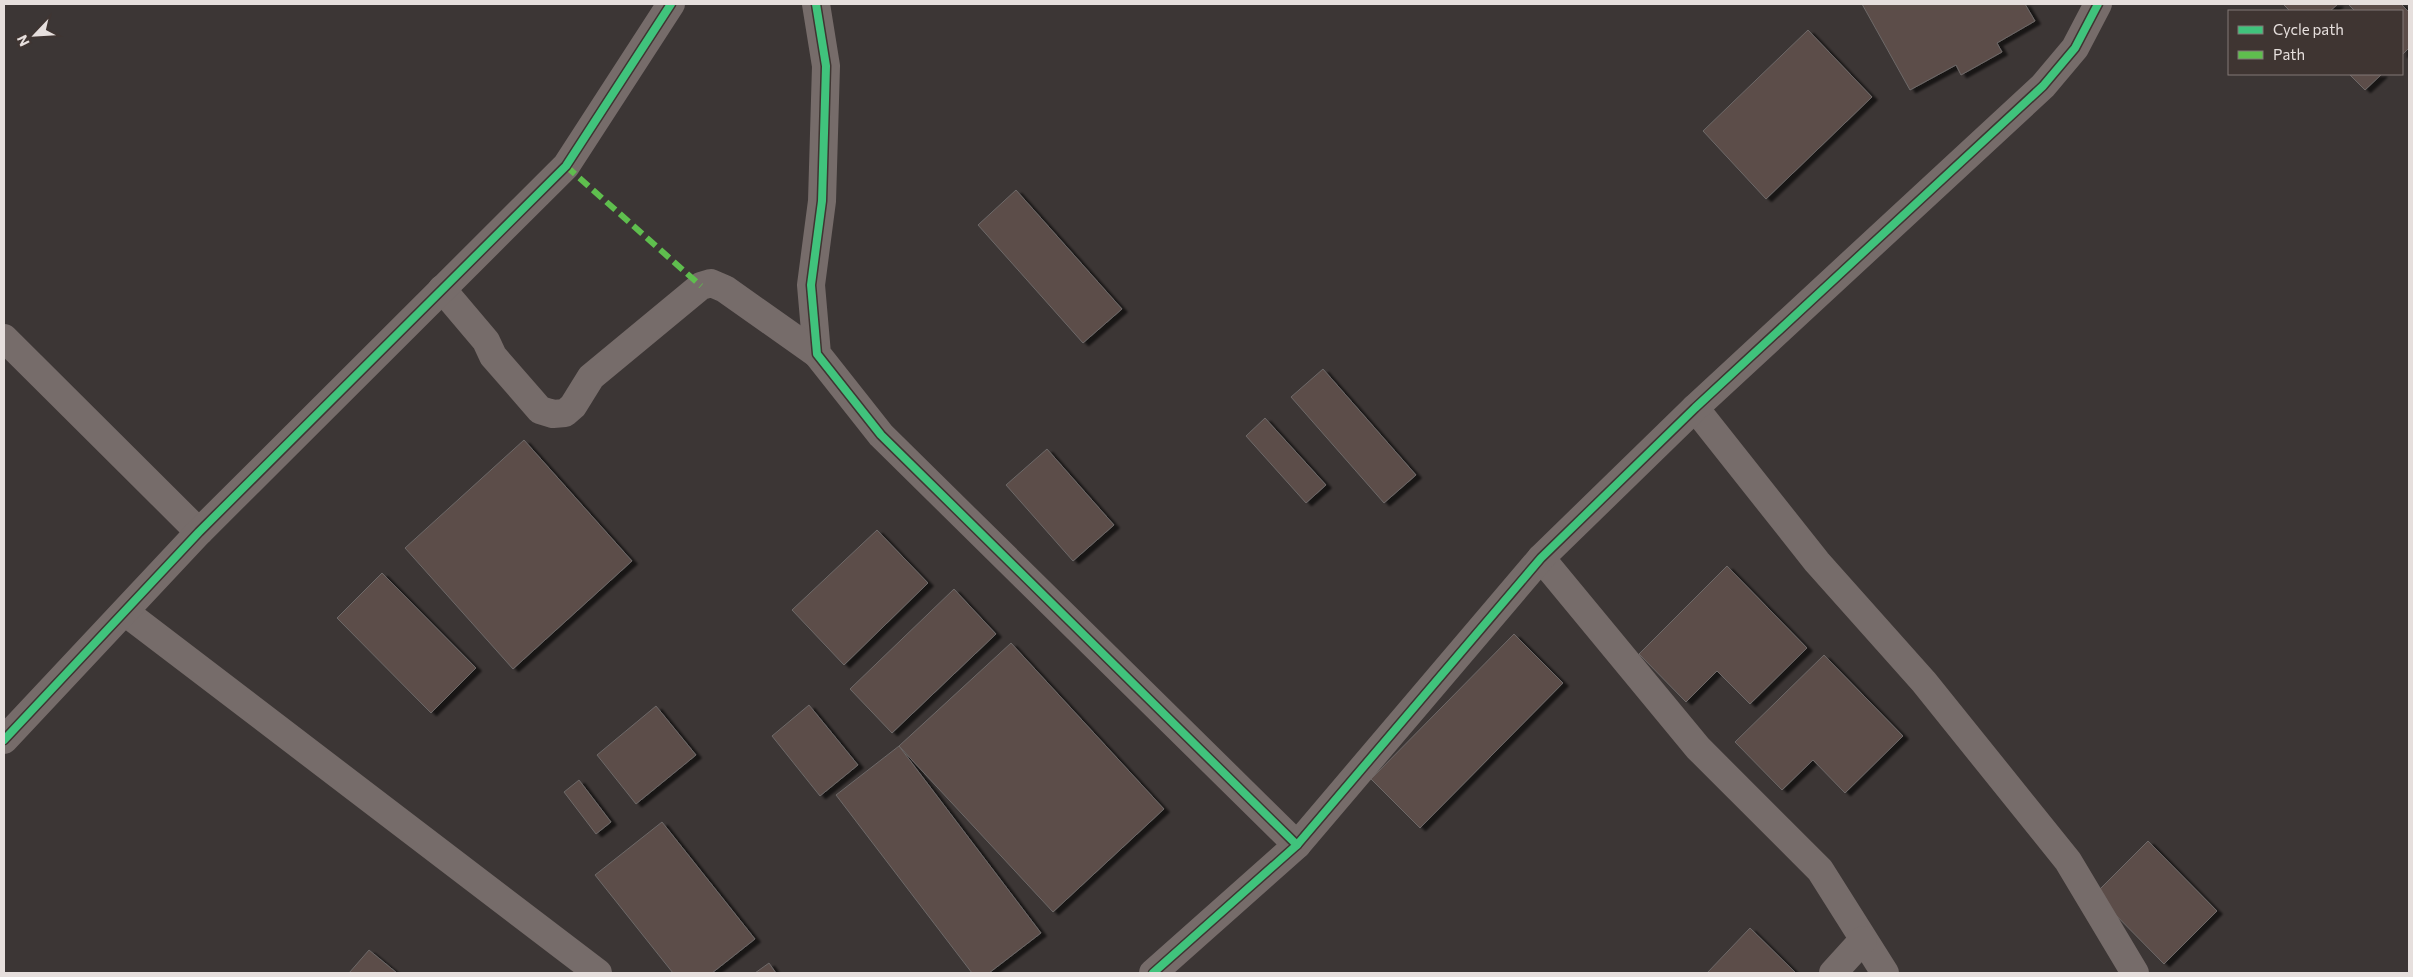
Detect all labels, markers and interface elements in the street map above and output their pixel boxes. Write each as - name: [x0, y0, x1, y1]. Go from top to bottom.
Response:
- north arrow: [10, 10, 60, 60]
- legend: [2228, 10, 2403, 75]
- text: Cycle path: [2273, 20, 2344, 38]
- text: N: [13, 32, 33, 49]
- text: Path: [2273, 45, 2305, 63]

